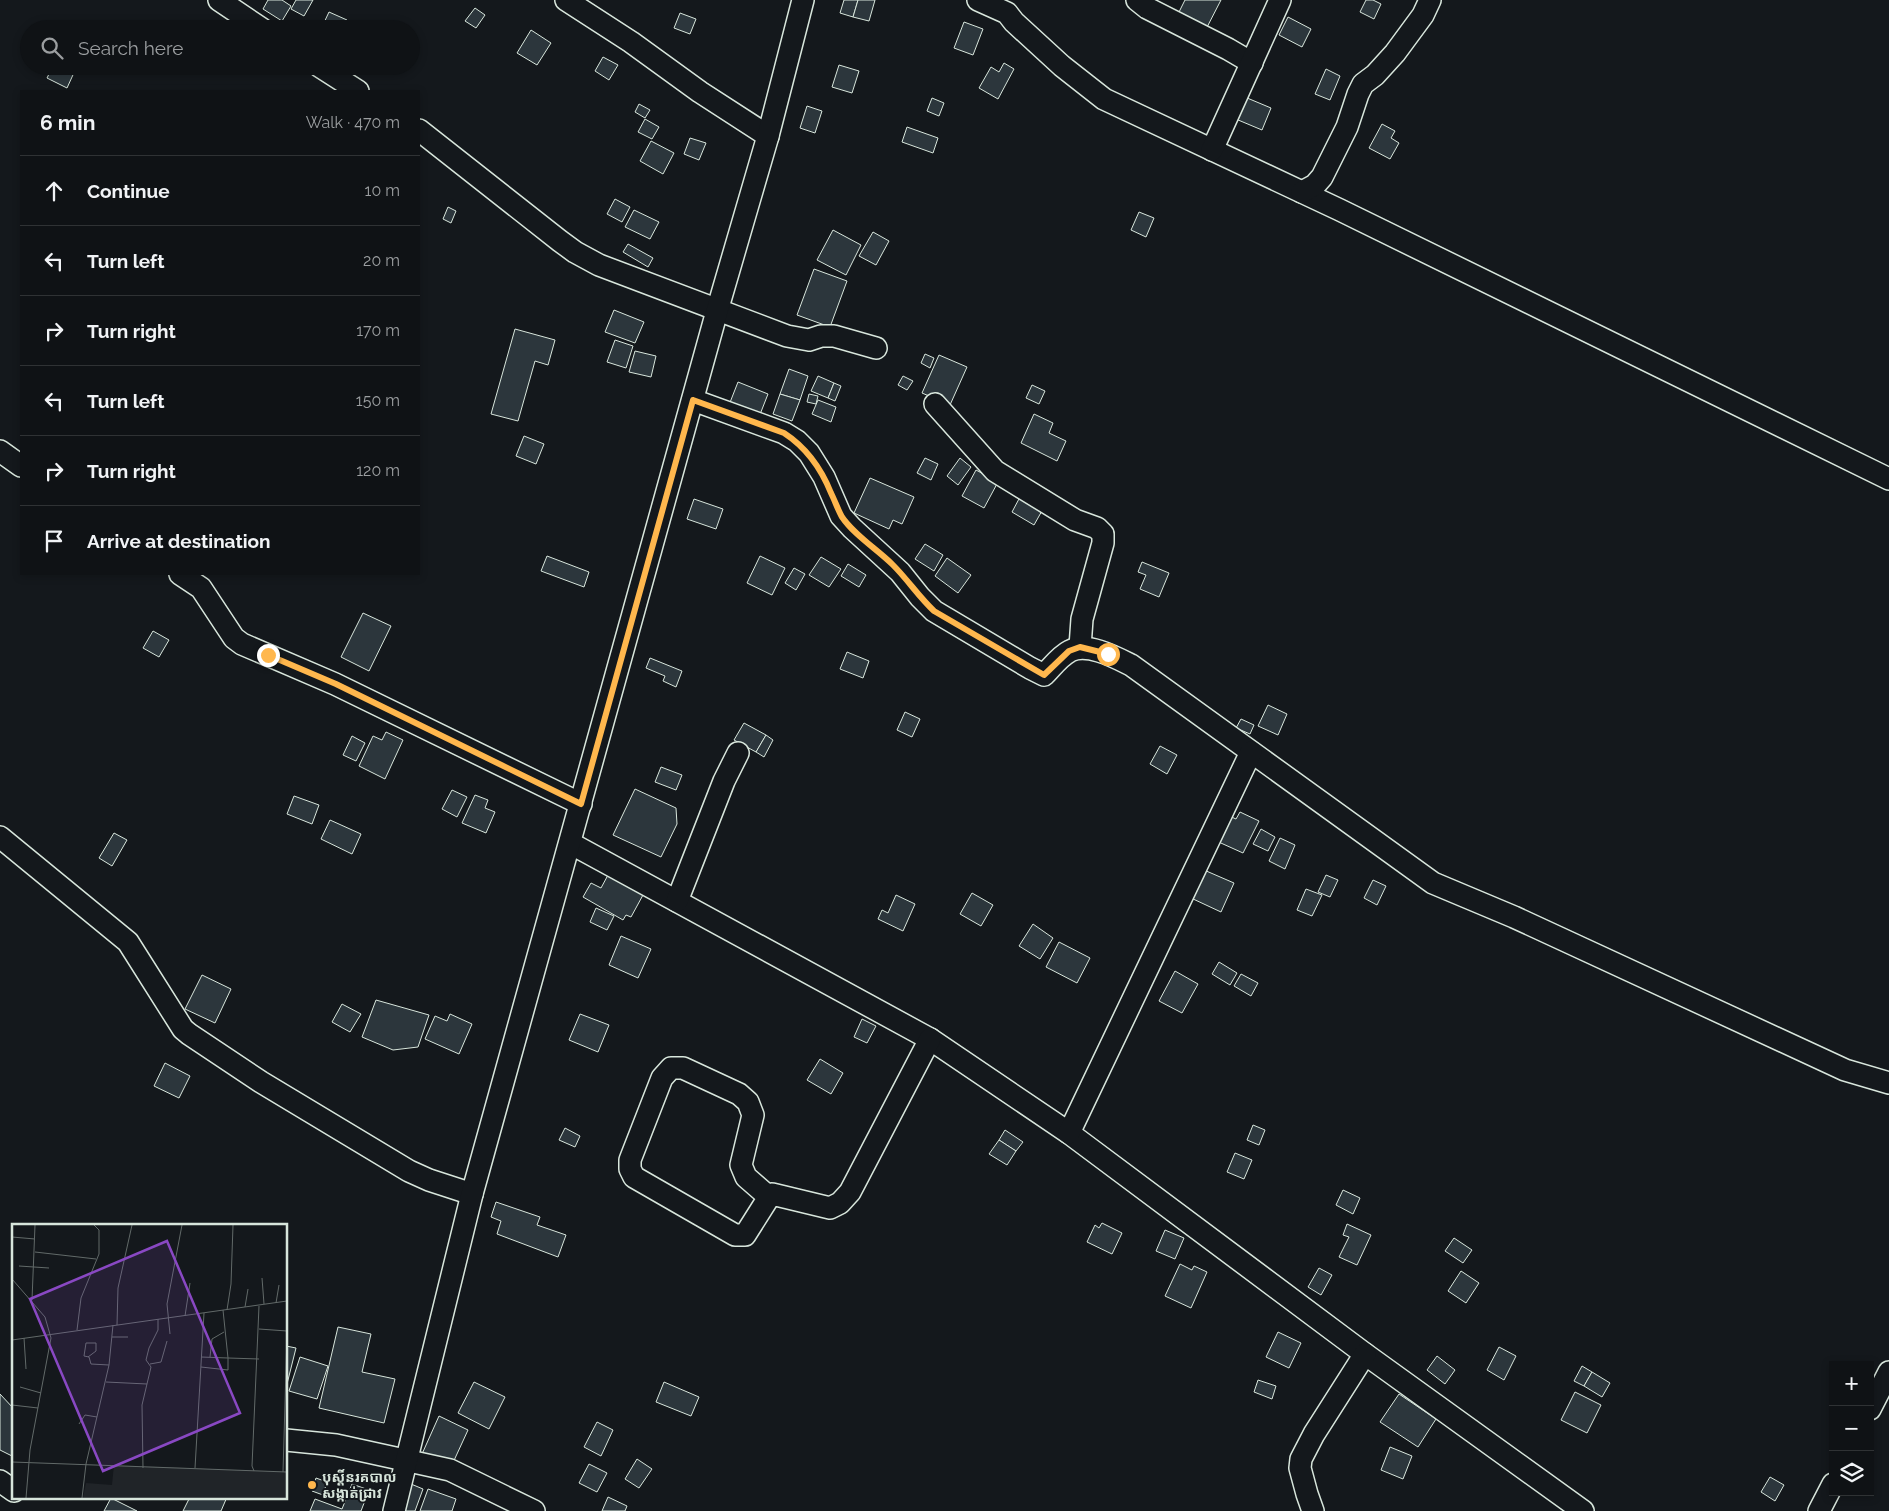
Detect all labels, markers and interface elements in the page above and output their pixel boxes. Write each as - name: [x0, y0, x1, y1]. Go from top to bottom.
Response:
- search box: [20, 20, 420, 75]
- icon: search: [38, 34, 66, 62]
- text: Search here: [78, 37, 184, 59]
- text: 6 min: [40, 110, 95, 135]
- text: Walk · 470 m: [306, 113, 400, 132]
- icon: ahead: [40, 177, 68, 205]
- text: Continue: [87, 180, 170, 202]
- text: 10 m: [365, 181, 400, 200]
- icon: left: [40, 247, 68, 275]
- text: Turn left: [87, 250, 164, 272]
- text: 20 m: [363, 251, 400, 270]
- icon: right: [40, 317, 68, 345]
- text: Turn right: [87, 320, 176, 342]
- text: 170 m: [356, 321, 400, 340]
- icon: left: [40, 387, 68, 415]
- text: Turn left: [87, 390, 164, 412]
- text: 150 m: [356, 391, 400, 410]
- icon: right: [40, 457, 68, 485]
- text: Turn right: [87, 460, 176, 482]
- text: 120 m: [356, 461, 400, 480]
- icon: arrive: [40, 527, 68, 555]
- text: Arrive at destination: [87, 530, 271, 552]
- route start: [1097, 643, 1120, 666]
- route end: [257, 644, 280, 667]
- inset map: [12, 1224, 288, 1498]
- map controls: [1829, 1361, 1874, 1496]
- button: +: [1829, 1361, 1874, 1406]
- button: −: [1829, 1406, 1874, 1451]
- button: layers: [1829, 1451, 1874, 1496]
- place label: បុស្តិ៍នរគបាល សង្កាត់ជ្រាវ: [322, 1469, 397, 1502]
- marker: បុស្តិ៍នរគបាល សង្កាត់ជ្រាវ: [306, 1479, 318, 1491]

